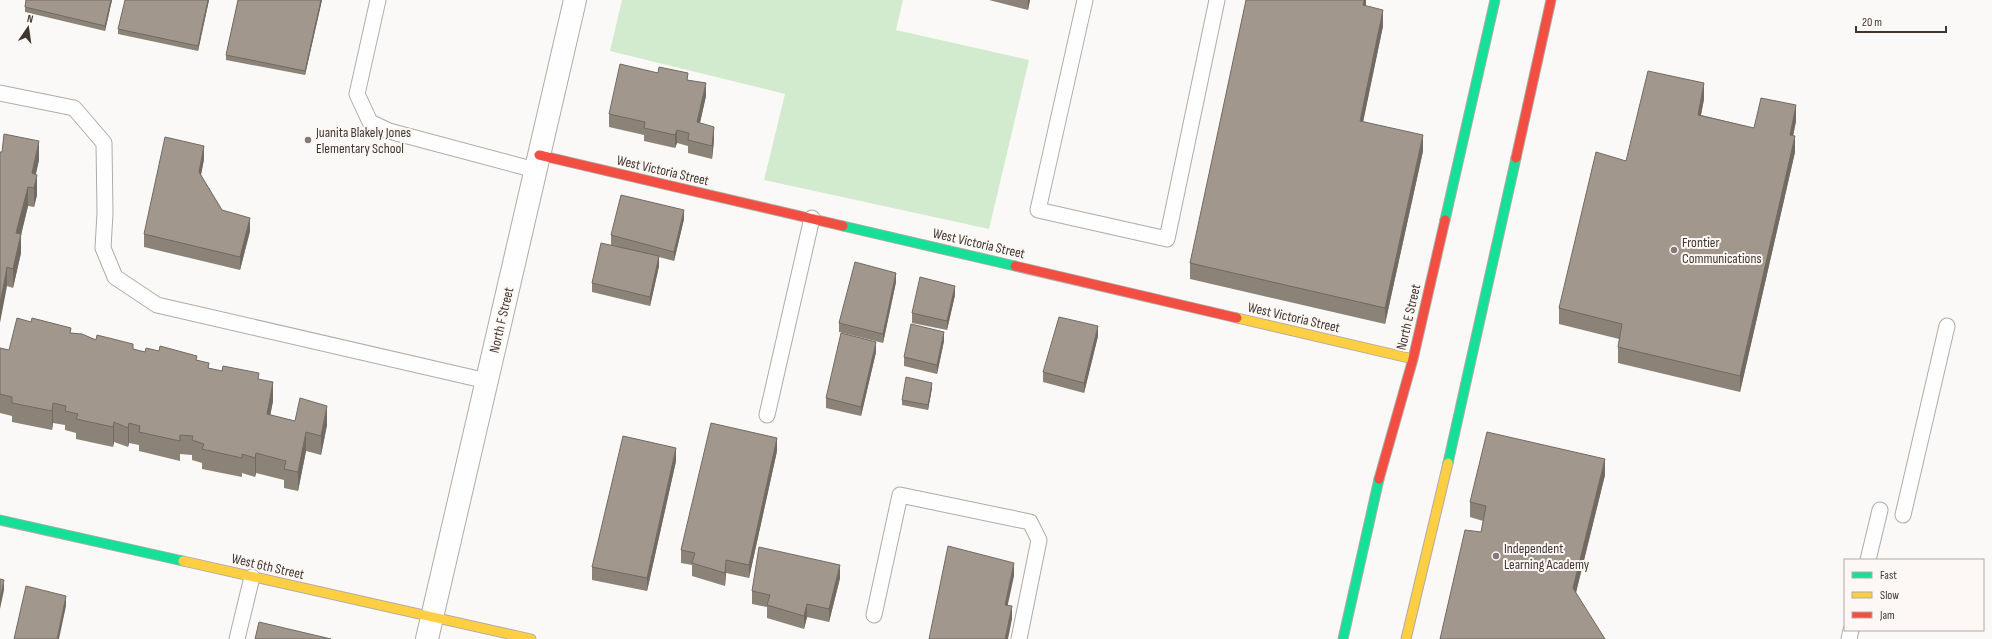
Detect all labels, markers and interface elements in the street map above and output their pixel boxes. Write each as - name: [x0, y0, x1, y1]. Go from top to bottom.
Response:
- north arrow: [8, 8, 48, 48]
- scale bar: [1856, 8, 1946, 34]
- text: N: [26, 12, 35, 26]
- text: 20 m: [1862, 15, 1882, 30]
- place label: Juanita Blakely Jones Elementary School: [315, 124, 411, 157]
- marker: Juanita Blakely Jones Elementary School: [303, 135, 313, 145]
- street label: West Victoria Street: [615, 152, 711, 189]
- street label: West Victoria Street: [931, 225, 1027, 262]
- place label: Frontier Communications: [1682, 234, 1761, 267]
- marker: Frontier Communications: [1669, 245, 1679, 255]
- street label: North E Street: [1393, 282, 1424, 352]
- street label: North F Street: [486, 286, 517, 355]
- street label: West Victoria Street: [1246, 299, 1342, 336]
- place label: Independent Learning Academy: [1504, 540, 1590, 573]
- street label: West 6th Street: [230, 550, 306, 583]
- marker: Independent Learning Academy: [1491, 551, 1501, 561]
- legend: [1844, 559, 1984, 631]
- text: Fast: [1880, 568, 1897, 583]
- text: Slow: [1880, 588, 1899, 603]
- text: Jam: [1879, 608, 1895, 623]

